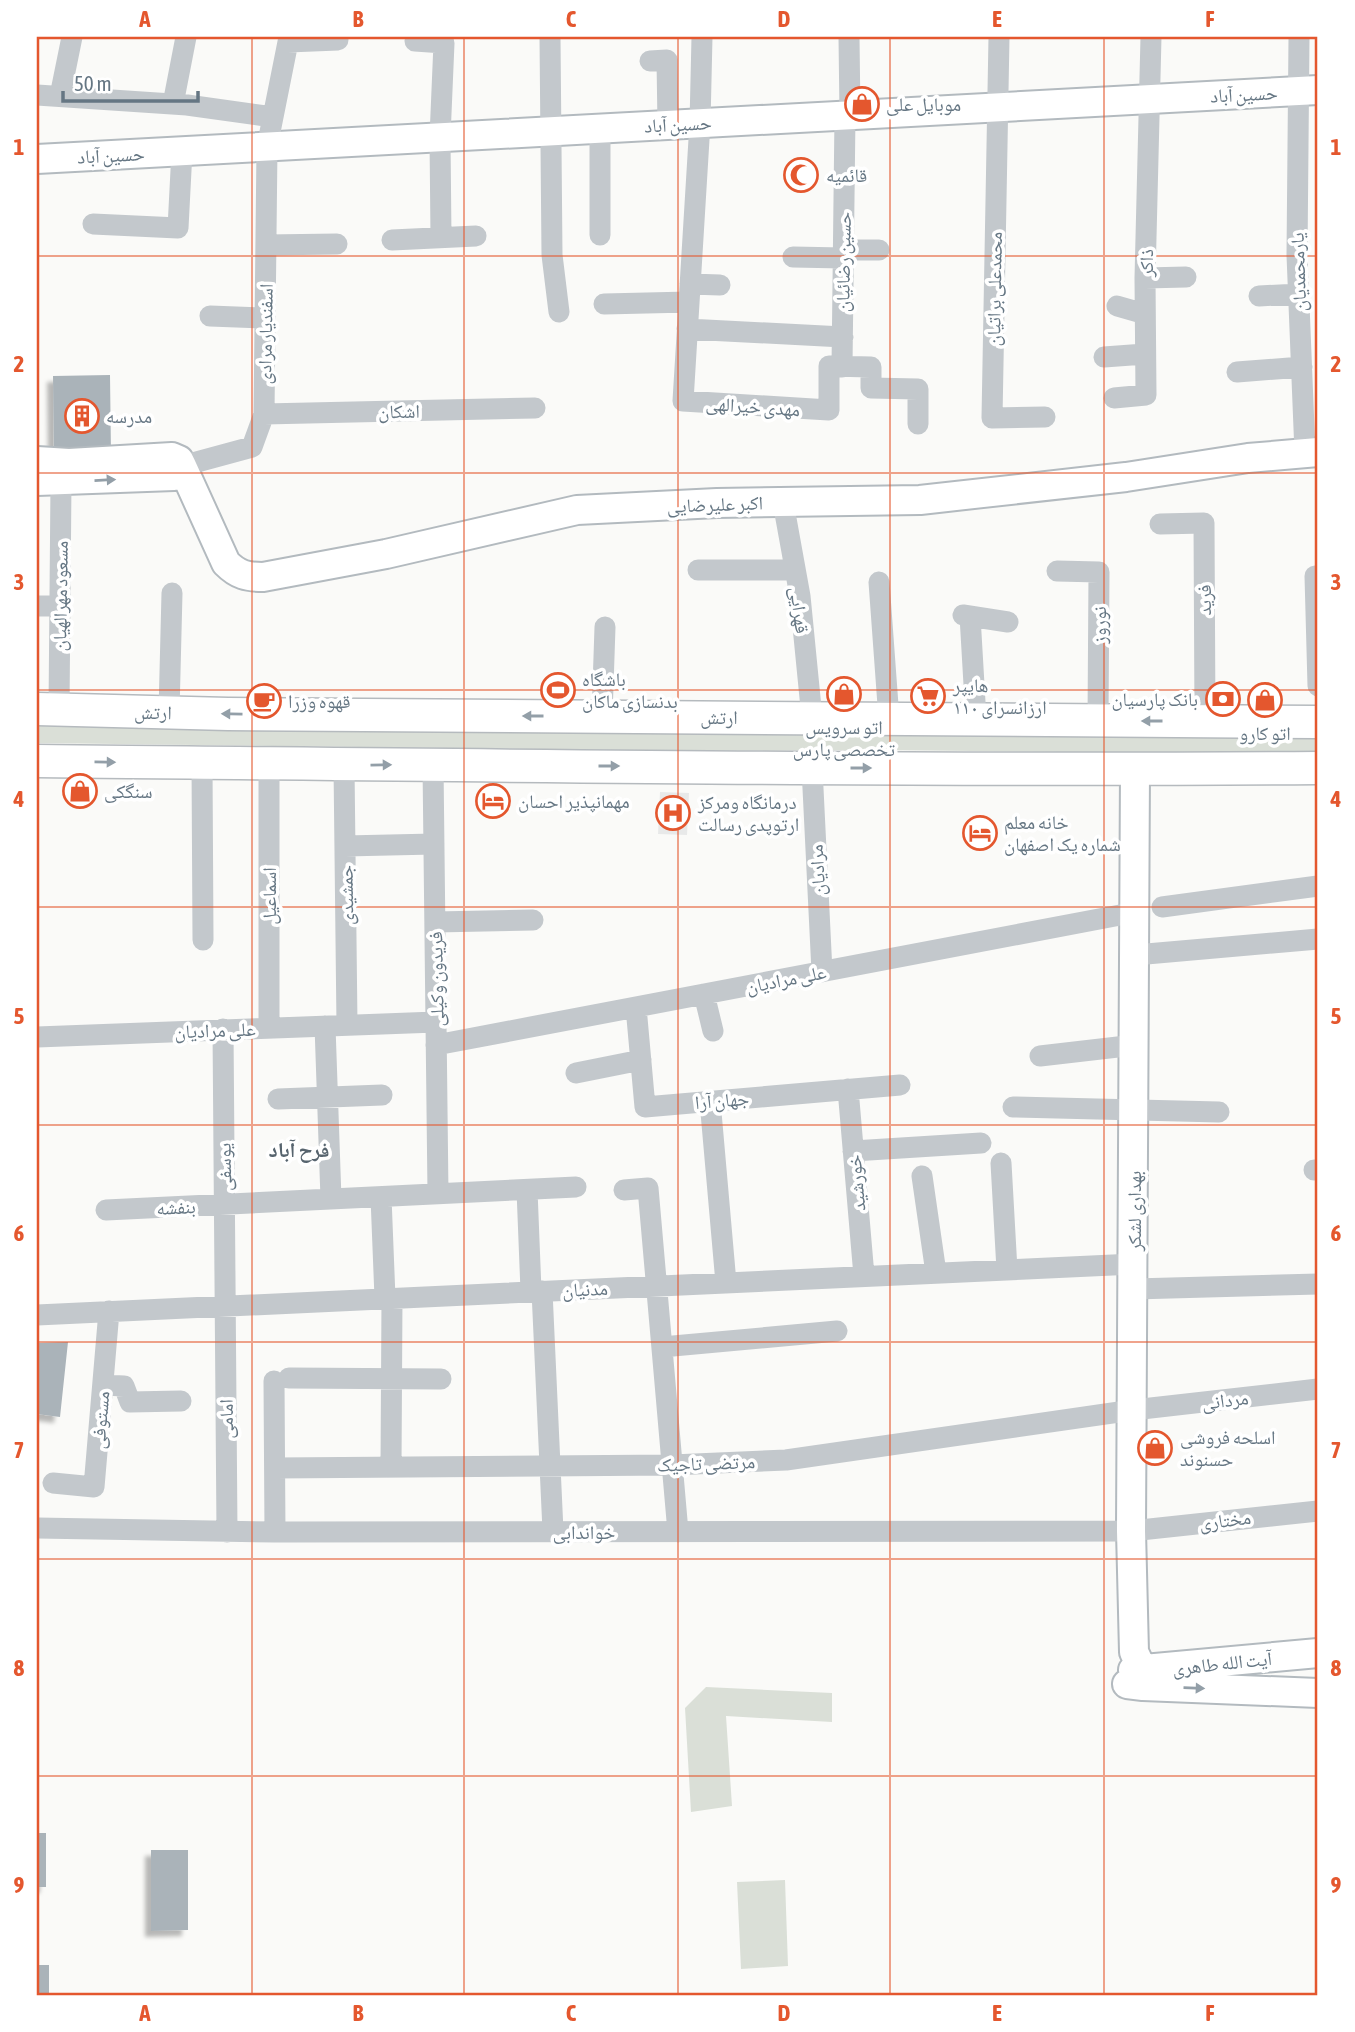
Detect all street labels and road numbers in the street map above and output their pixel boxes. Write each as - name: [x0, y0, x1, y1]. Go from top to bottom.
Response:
- street label: حسین آباد: [1210, 81, 1278, 108]
- street label: حسین آباد: [644, 111, 712, 138]
- street label: حسین آباد: [77, 142, 145, 169]
- street label: حسین رضائیان: [831, 212, 856, 312]
- street label: محمدعلی براتیان: [982, 231, 1007, 347]
- street label: یارمحمدیان: [1286, 232, 1311, 312]
- street label: ذاکر: [1135, 249, 1158, 278]
- street label: اسفندیار مرادی: [253, 283, 278, 385]
- street label: مهدی خیرالهی: [705, 392, 801, 421]
- street label: اشکان: [378, 400, 420, 423]
- street label: اکبر علیرضایی: [666, 491, 764, 518]
- street label: مسعود مهرالهیان: [48, 540, 73, 652]
- street label: فرید: [1193, 584, 1216, 616]
- street label: قهرایی: [785, 585, 814, 635]
- street label: نوروز: [1088, 606, 1111, 645]
- street label: ارتش: [134, 701, 172, 724]
- street label: ارتش: [700, 706, 738, 729]
- street label: مرادیان: [805, 844, 830, 896]
- street label: جمشیدی: [334, 865, 359, 925]
- street label: اسماعیل: [258, 867, 281, 925]
- street label: فریدون وکیلی: [424, 931, 449, 1027]
- street label: علی مرادیان: [744, 960, 828, 999]
- street label: علی مرادیان: [174, 1018, 256, 1043]
- street label: جهان آرا: [694, 1087, 750, 1114]
- street label: یوسفی: [213, 1143, 236, 1191]
- street label: خورشید: [843, 1154, 870, 1212]
- street label: بهداری لشکر: [1123, 1171, 1146, 1252]
- street label: بنفشه: [156, 1195, 196, 1220]
- street label: مدنیان: [562, 1277, 608, 1302]
- street label: مردانی: [1200, 1386, 1250, 1415]
- street label: مستوفی: [87, 1390, 114, 1450]
- street label: امامی: [215, 1399, 238, 1439]
- street label: مرتضی تاجیک: [656, 1450, 756, 1477]
- street label: مختاری: [1198, 1506, 1252, 1535]
- street label: خواندابی: [553, 1521, 615, 1544]
- street label: آیت الله طاهری: [1171, 1647, 1274, 1680]

